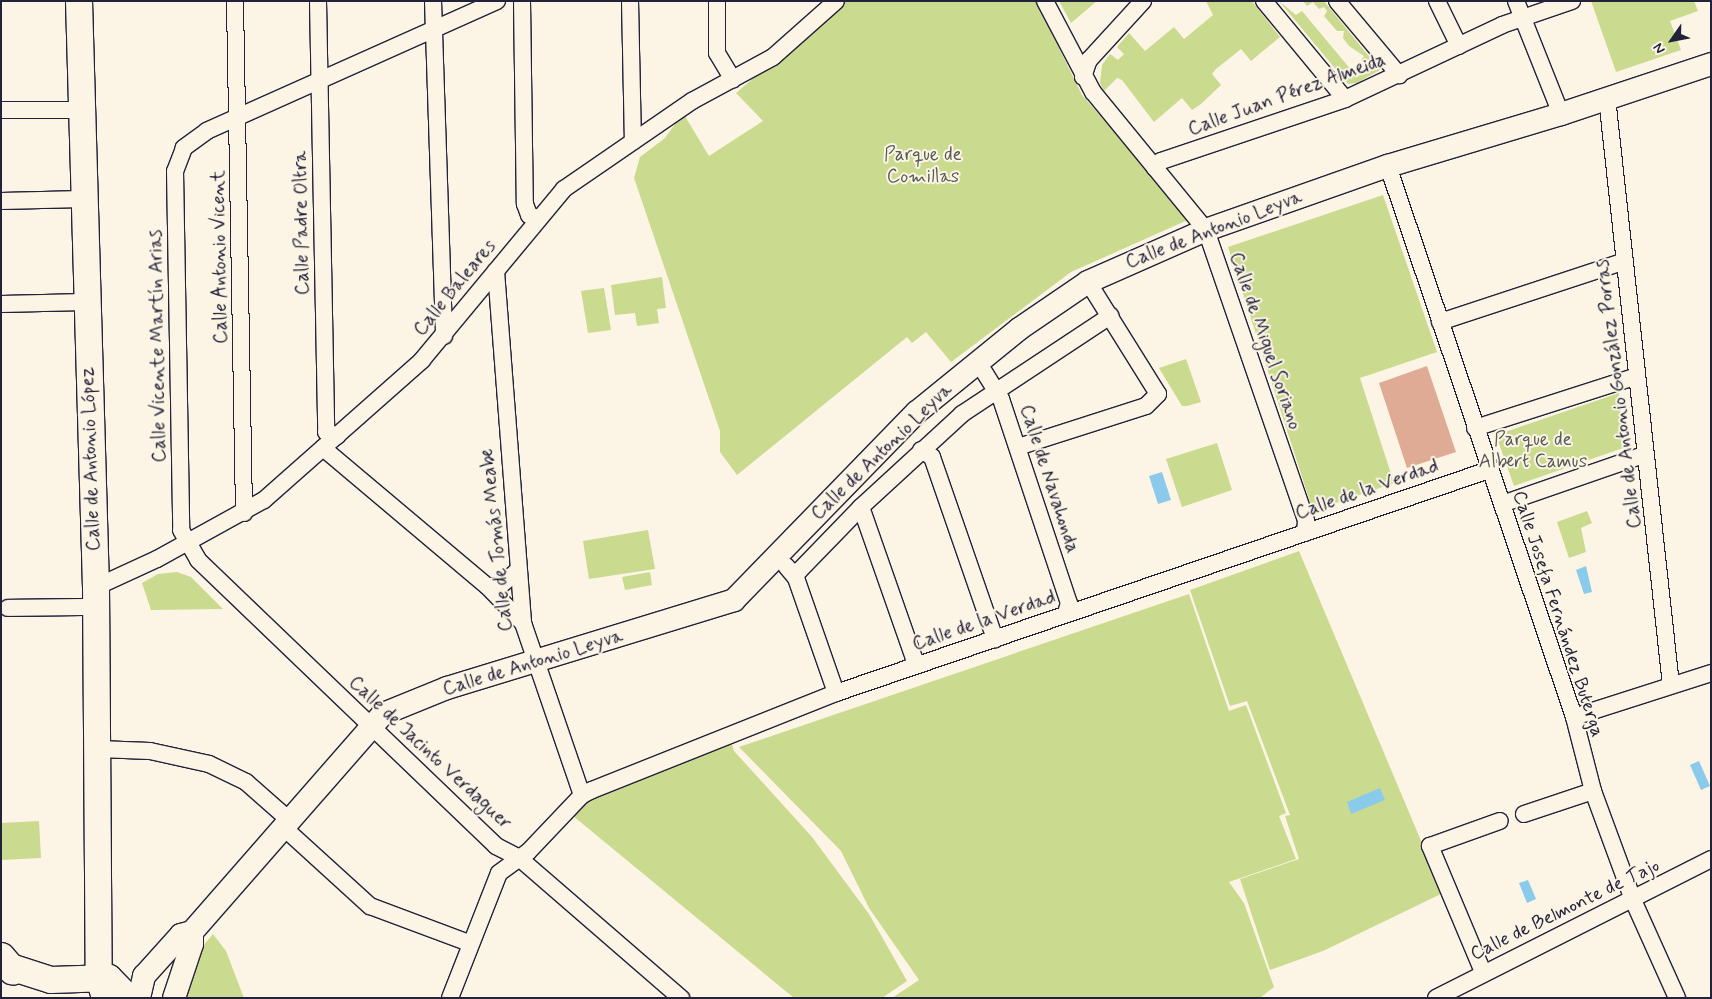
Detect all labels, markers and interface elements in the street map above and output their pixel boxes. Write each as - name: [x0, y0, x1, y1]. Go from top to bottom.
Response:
- north arrow: [1647, 15, 1697, 65]
- text: N: [1649, 39, 1670, 57]
- street label: Calle Juan Pérez Almeida: [1185, 49, 1389, 141]
- park label: Parque de Comillas: [884, 144, 962, 188]
- street label: Calle Padre Oltra: [289, 152, 315, 294]
- street label: Calle Antonio Vicent: [207, 170, 233, 344]
- street label: Calle de Antonio Leyva: [1123, 186, 1305, 274]
- street label: Calle Vicente Martín Arias: [145, 233, 171, 459]
- street label: Calle Baleares: [409, 235, 501, 341]
- street label: Calle de Miguel Soriano: [1224, 248, 1306, 434]
- street label: Calle de Antonio González Porras: [1591, 260, 1647, 528]
- street label: Calle de Antonio López: [76, 366, 106, 552]
- street label: Calle de Antonio Leyva: [807, 379, 957, 525]
- street label: Calle de Navahonda: [1014, 401, 1084, 557]
- park label: Parque de Albert Camus: [1477, 429, 1589, 473]
- street label: Calle de Tomás Meabe: [476, 449, 518, 631]
- street label: Calle de la Verdad: [1295, 456, 1439, 524]
- street label: Calle Josefa Fernández Buterga: [1506, 485, 1610, 743]
- street label: Calle de la Verdad: [912, 587, 1056, 655]
- street label: Calle de Antonio Leyva: [441, 625, 625, 701]
- street label: Calle de Jacinto Verdaguer: [341, 669, 519, 837]
- street label: Calle de Belmonte de Tajo: [1465, 854, 1665, 966]

